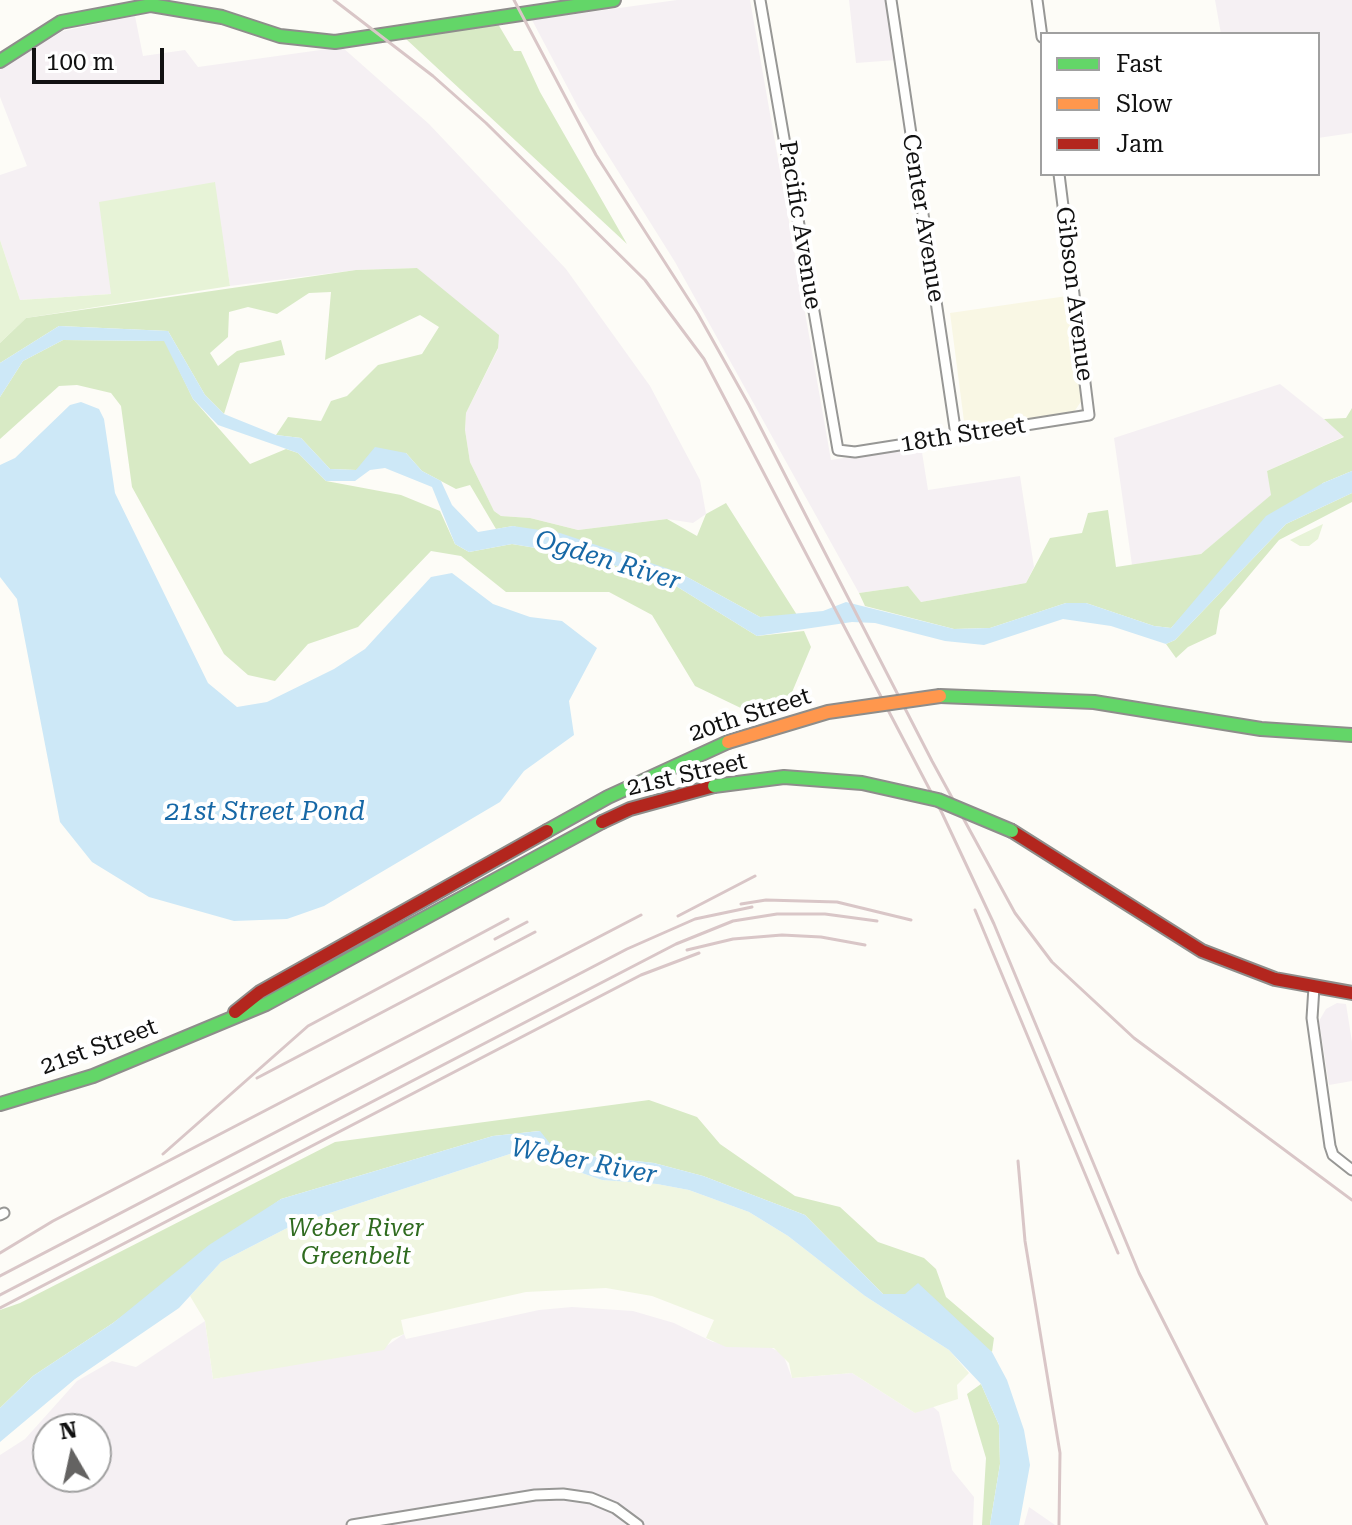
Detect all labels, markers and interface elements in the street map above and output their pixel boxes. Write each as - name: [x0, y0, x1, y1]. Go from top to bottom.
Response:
- scale bar: [36, 32, 168, 82]
- legend: [1040, 32, 1320, 176]
- text: 100 m: [46, 48, 114, 76]
- text: Fast: [1116, 50, 1163, 78]
- text: Slow: [1116, 90, 1172, 118]
- text: Jam: [1116, 130, 1164, 158]
- street label: Center Avenue: [895, 132, 951, 304]
- street label: Pacific Avenue: [772, 139, 828, 311]
- street label: Gibson Avenue: [1049, 205, 1099, 383]
- street label: 18th Street: [898, 411, 1028, 459]
- water label: Ogden River: [531, 524, 685, 598]
- street label: 20th Street: [686, 682, 814, 748]
- street label: 21st Street: [624, 747, 750, 803]
- water label: 21st Street Pond: [165, 796, 365, 828]
- street label: 21st Street: [37, 1013, 161, 1081]
- water label: Weber River: [508, 1133, 660, 1191]
- park label: Weber River Greenbelt: [288, 1215, 424, 1271]
- north arrow: [32, 1413, 112, 1493]
- text: N: [58, 1417, 79, 1444]

